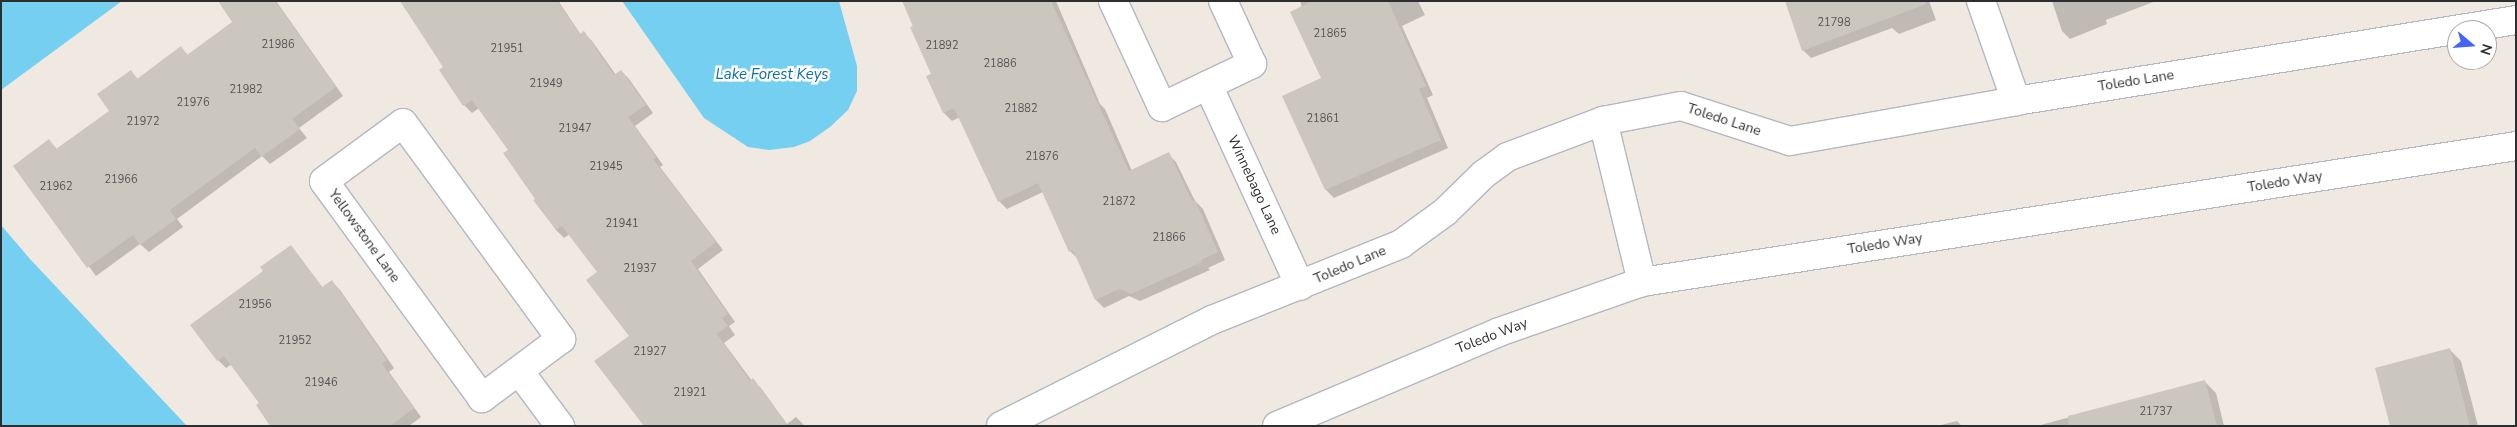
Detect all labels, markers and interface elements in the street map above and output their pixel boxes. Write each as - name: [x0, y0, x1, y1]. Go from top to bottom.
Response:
- house number: 21798: [1818, 16, 1850, 30]
- north arrow: [2447, 20, 2497, 70]
- house number: 21865: [1314, 27, 1346, 41]
- house number: 21986: [262, 38, 294, 52]
- house number: 21892: [926, 39, 958, 53]
- house number: 21951: [491, 42, 523, 56]
- text: N: [2475, 42, 2496, 57]
- house number: 21886: [984, 57, 1016, 71]
- water label: Lake Forest Keys: [716, 66, 828, 84]
- street label: Toledo Lane: [2097, 67, 2175, 95]
- house number: 21949: [530, 77, 562, 91]
- house number: 21982: [230, 83, 262, 97]
- house number: 21976: [177, 96, 209, 110]
- street label: Toledo Lane: [1685, 100, 1763, 140]
- house number: 21882: [1005, 102, 1037, 116]
- house number: 21861: [1307, 112, 1339, 126]
- house number: 21972: [127, 115, 159, 129]
- house number: 21947: [559, 122, 591, 136]
- street label: Winnebago Lane: [1224, 133, 1284, 237]
- house number: 21876: [1026, 150, 1058, 164]
- house number: 21945: [590, 160, 622, 174]
- street label: Toledo Way: [2246, 168, 2324, 196]
- house number: 21966: [105, 173, 137, 187]
- house number: 21962: [40, 180, 72, 194]
- street label: Yellowstone Lane: [325, 186, 403, 286]
- house number: 21872: [1103, 195, 1135, 209]
- house number: 21941: [606, 217, 638, 231]
- street label: Toledo Way: [1846, 230, 1924, 258]
- house number: 21866: [1153, 231, 1185, 245]
- street label: Toledo Lane: [1311, 242, 1389, 288]
- house number: 21937: [624, 262, 656, 276]
- house number: 21956: [239, 298, 271, 312]
- street label: Toledo Way: [1454, 315, 1530, 357]
- house number: 21952: [279, 334, 311, 348]
- house number: 21927: [634, 345, 666, 359]
- house number: 21946: [305, 376, 337, 390]
- house number: 21921: [674, 386, 706, 400]
- house number: 21737: [2140, 405, 2172, 419]

